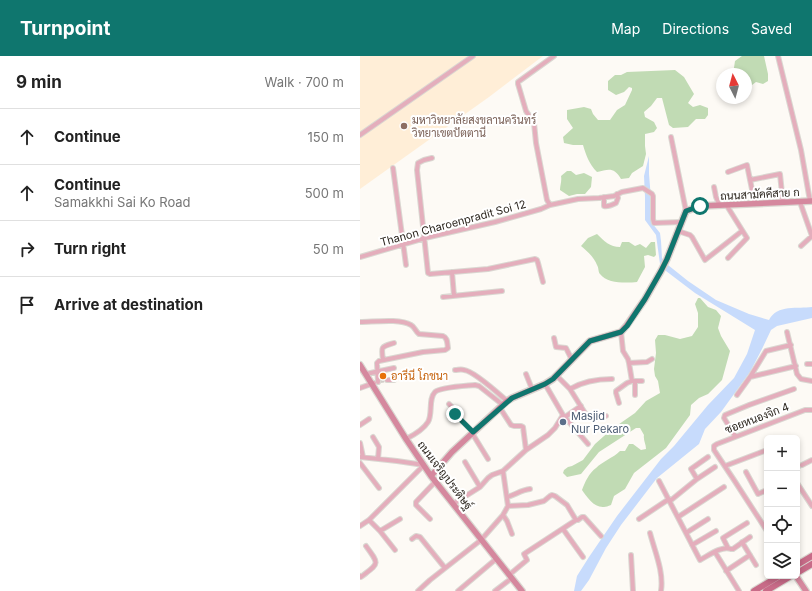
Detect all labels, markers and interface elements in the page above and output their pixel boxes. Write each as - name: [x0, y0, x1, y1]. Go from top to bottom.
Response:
- text: Turnpoint: [20, 17, 110, 40]
- text: Map: [611, 20, 640, 37]
- text: Directions: [662, 20, 729, 37]
- text: Saved: [751, 20, 792, 37]
- north arrow: [716, 68, 752, 104]
- text: 9 min: [16, 72, 62, 92]
- text: Walk · 700 m: [265, 74, 344, 90]
- place label: มหาวิทยาลัยสงขลานครินทร์ วิทยาเขตปัตตานี: [412, 112, 536, 140]
- marker: มหาวิทยาลัยสงขลานครินทร์ วิทยาเขตปัตตานี: [399, 121, 409, 131]
- icon: ahead: [16, 126, 38, 148]
- text: Continue: [54, 127, 121, 146]
- text: 150 m: [308, 129, 344, 145]
- text: Continue: [54, 175, 121, 194]
- icon: ahead: [16, 182, 38, 204]
- street label: ถนนสามัคคีสาย ก: [720, 184, 800, 203]
- text: 500 m: [305, 185, 344, 201]
- text: Samakkhi Sai Ko Road: [54, 194, 191, 210]
- street label: Thanon Charoenpradit Soi 12: [379, 197, 527, 249]
- route start: [691, 197, 709, 215]
- icon: right: [16, 238, 38, 260]
- text: Turn right: [54, 239, 126, 258]
- text: 50 m: [313, 241, 344, 257]
- icon: arrive: [16, 294, 38, 316]
- text: Arrive at destination: [54, 295, 203, 314]
- place label: อารีนี โภชนา: [391, 368, 448, 383]
- marker: อารีนี โภชนา: [378, 371, 388, 381]
- street label: ซอยหนองจิก 4: [723, 399, 791, 437]
- route end: [446, 405, 464, 423]
- place label: Masjid Nur Pekaro: [571, 409, 630, 436]
- marker: Masjid Nur Pekaro: [558, 417, 568, 427]
- map controls: [764, 435, 800, 579]
- button: +: [764, 435, 800, 471]
- street label: ถนนเจริญประดิษฐ์: [414, 437, 476, 513]
- button: −: [764, 471, 800, 507]
- button: locate: [764, 507, 800, 543]
- button: layers: [764, 543, 800, 579]

